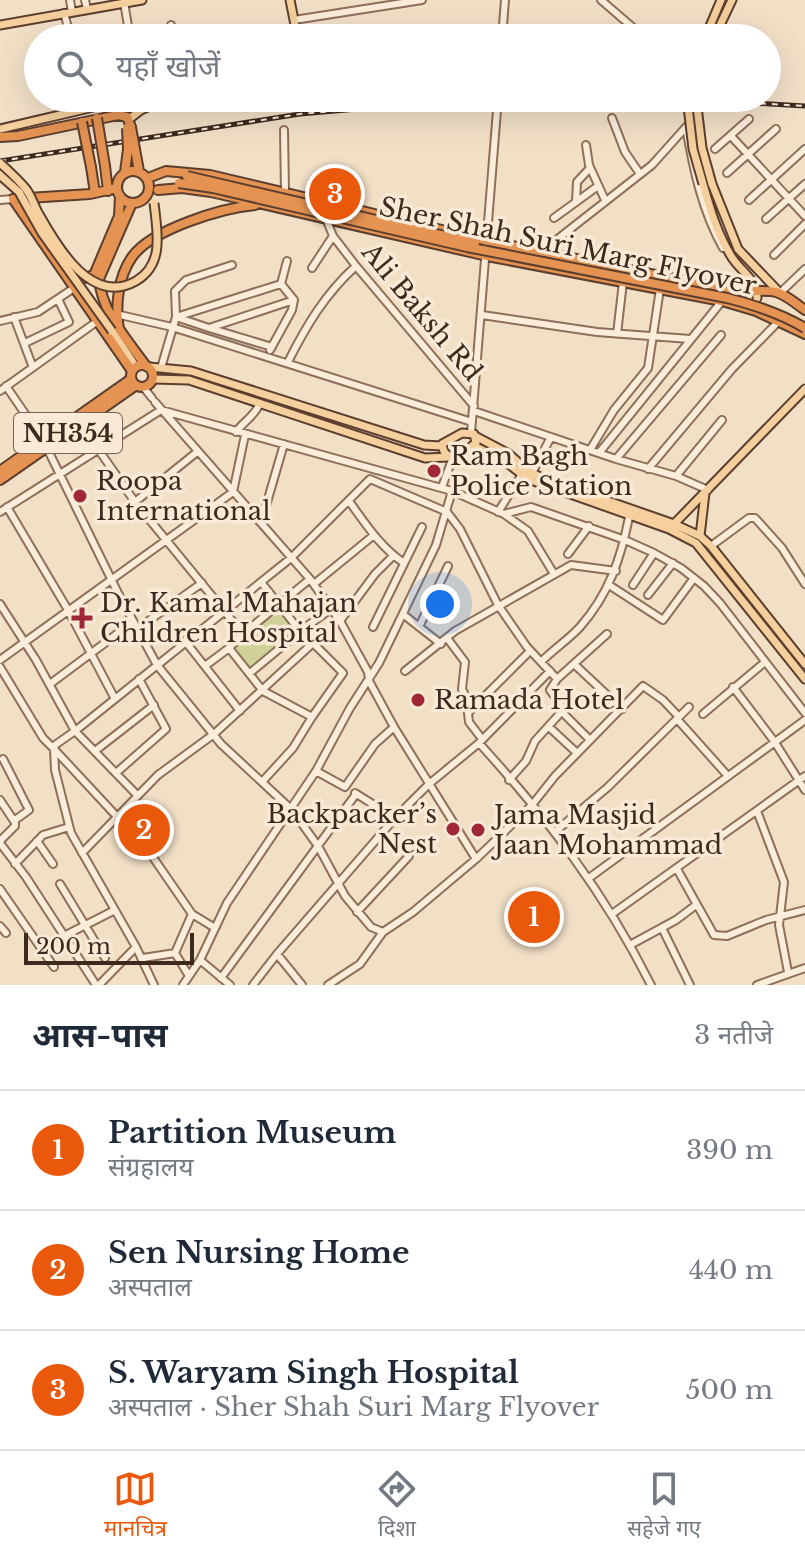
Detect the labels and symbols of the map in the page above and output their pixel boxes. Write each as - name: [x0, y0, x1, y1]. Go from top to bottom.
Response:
- pin: 3: [309, 164, 361, 224]
- street label: Sher Shah Suri Marg Flyover: [376, 190, 760, 302]
- street label: Ali Baksh Rd: [354, 236, 489, 387]
- road number: NH354: [14, 413, 122, 453]
- place label: Ram Bagh Police Station: [450, 440, 632, 502]
- marker: Ram Bagh Police Station: [425, 462, 443, 480]
- place label: Roopa International: [96, 465, 271, 527]
- marker: Roopa International: [71, 487, 89, 505]
- your location: [420, 584, 460, 624]
- place label: Dr. Kamal Mahajan Children Hospital: [100, 587, 357, 649]
- marker: Dr. Kamal Mahajan Children Hospital: [71, 607, 93, 629]
- place label: Ramada Hotel: [434, 684, 624, 716]
- marker: Ramada Hotel: [409, 691, 427, 709]
- place label: Backpacker’s Nest: [266, 798, 437, 860]
- place label: Jama Masjid Jaan Mohammad: [491, 799, 722, 861]
- pin: 2: [118, 800, 170, 860]
- marker: Backpacker’s Nest: [444, 820, 462, 838]
- marker: Jama Masjid Jaan Mohammad: [469, 821, 487, 839]
- pin: 1: [508, 887, 560, 947]
- scale bar: [24, 929, 194, 965]

